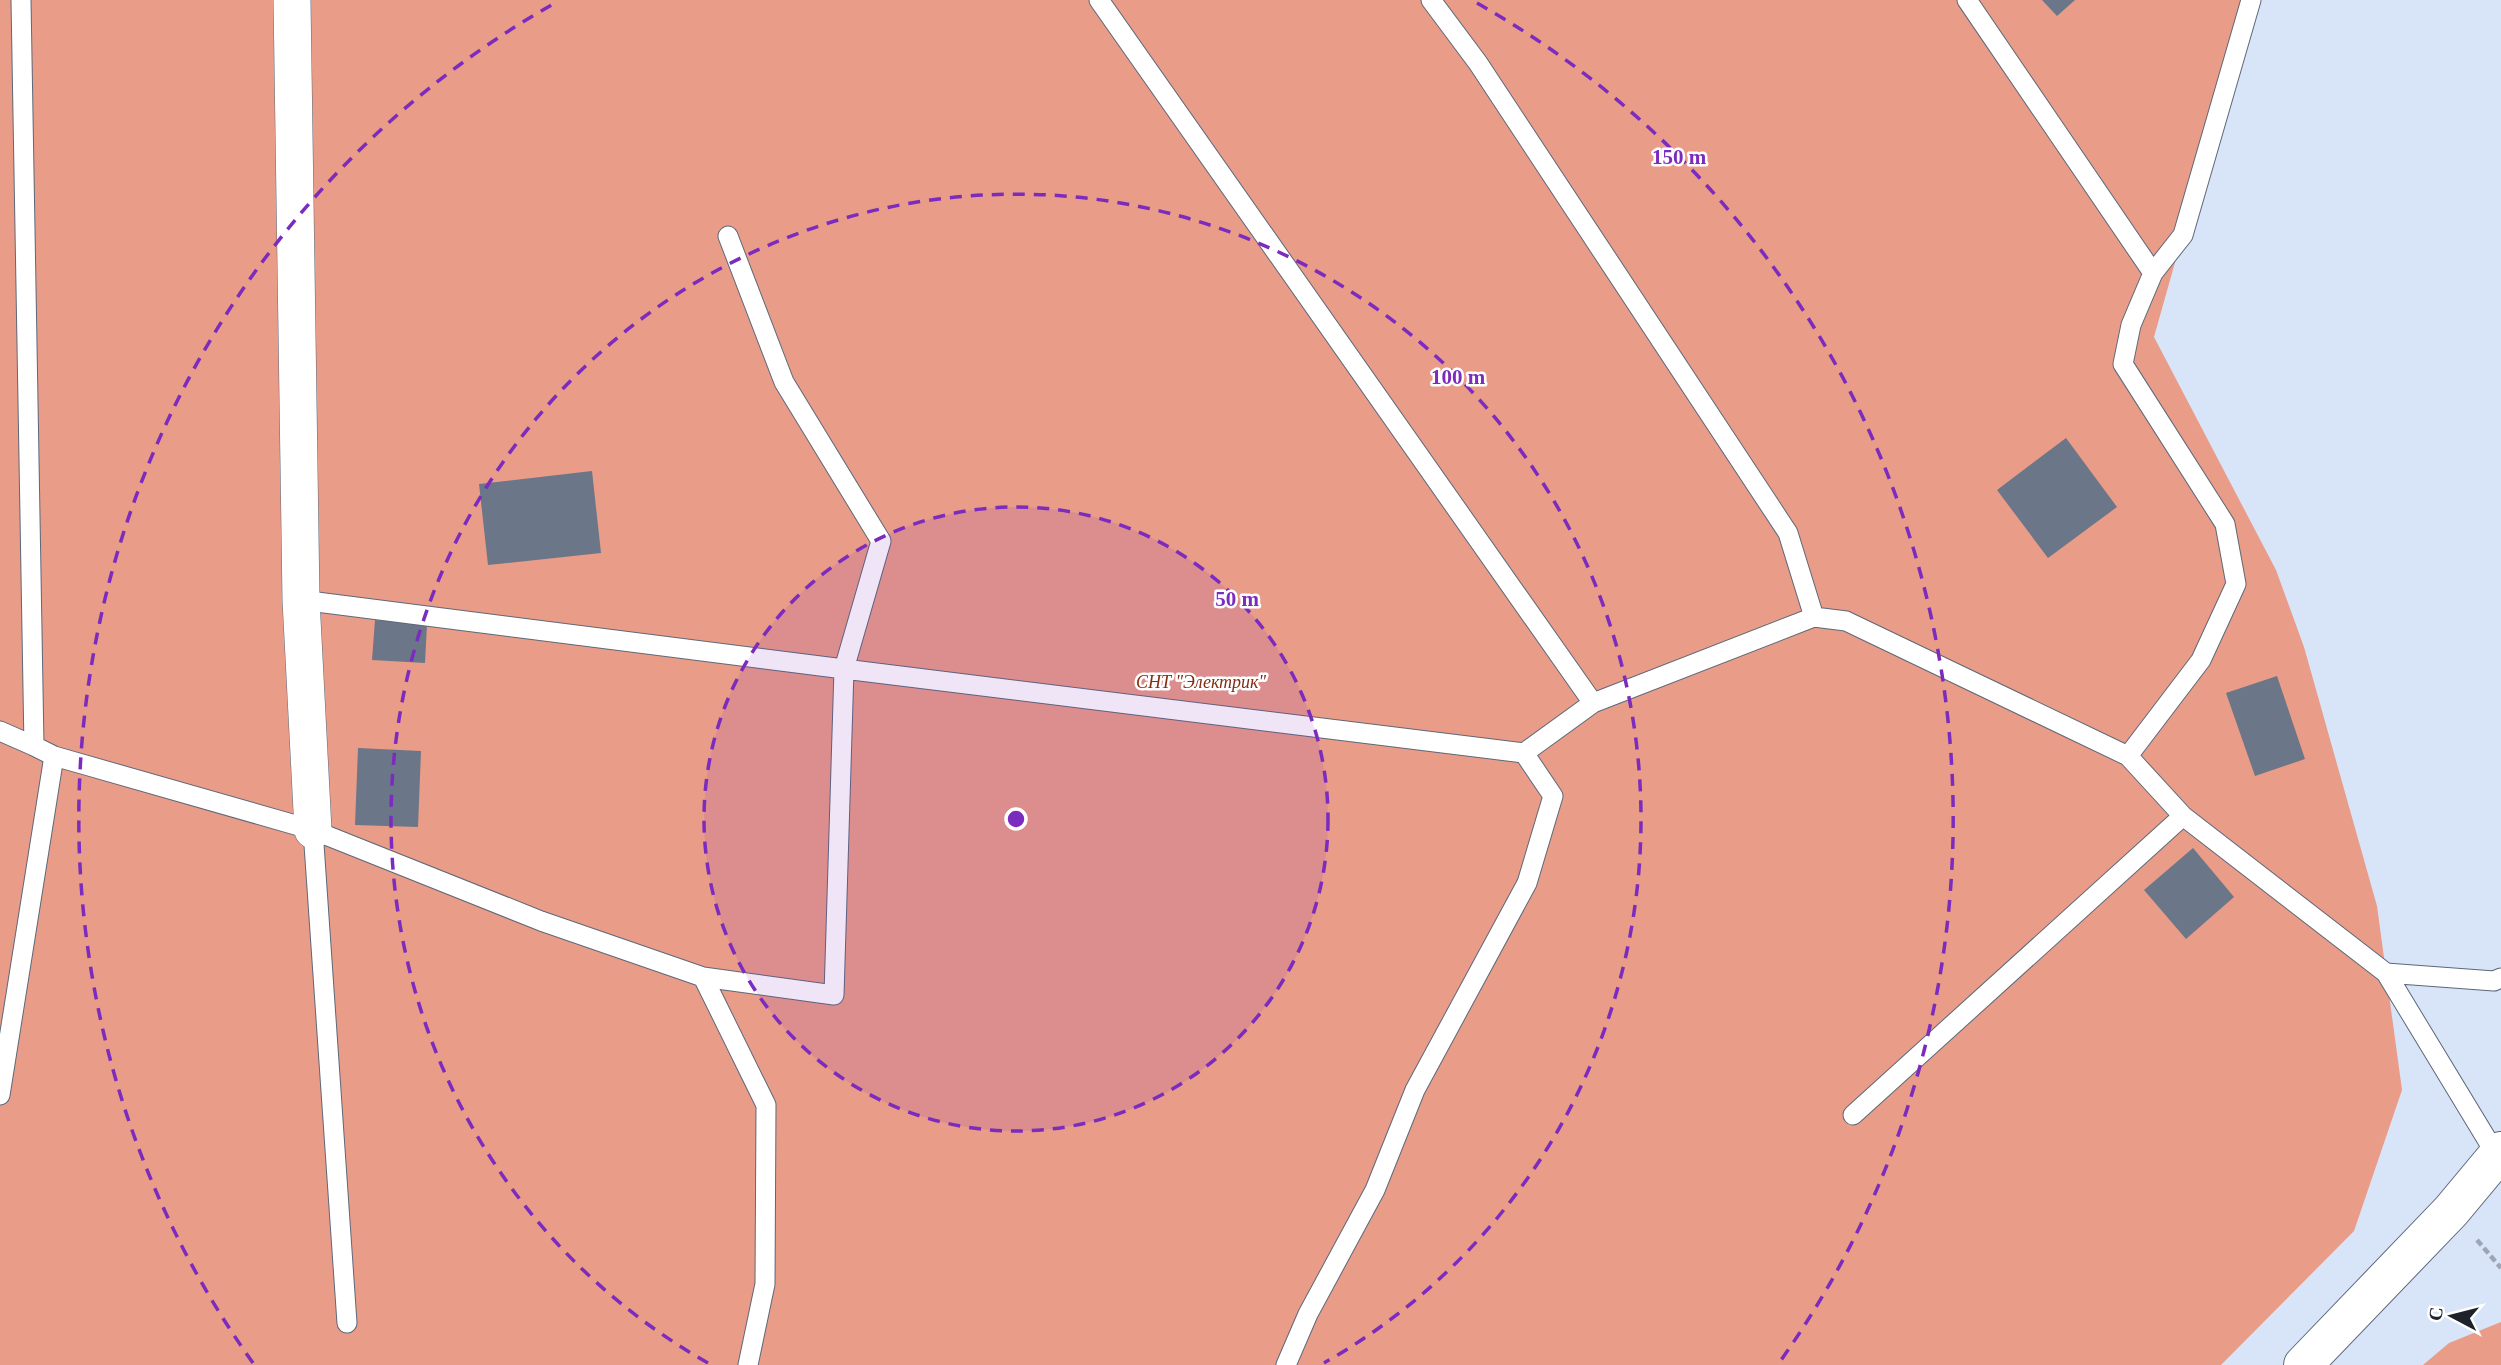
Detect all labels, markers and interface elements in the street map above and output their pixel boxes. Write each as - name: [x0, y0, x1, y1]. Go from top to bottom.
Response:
- text: 150 m: [1652, 145, 1707, 169]
- text: 100 m: [1431, 365, 1486, 389]
- text: 50 m: [1215, 587, 1259, 611]
- park label: СНТ "Электрик": [1136, 672, 1267, 692]
- centre of rings: [1004, 807, 1028, 831]
- north arrow: [2417, 1281, 2487, 1351]
- text: С: [2424, 1306, 2447, 1322]

